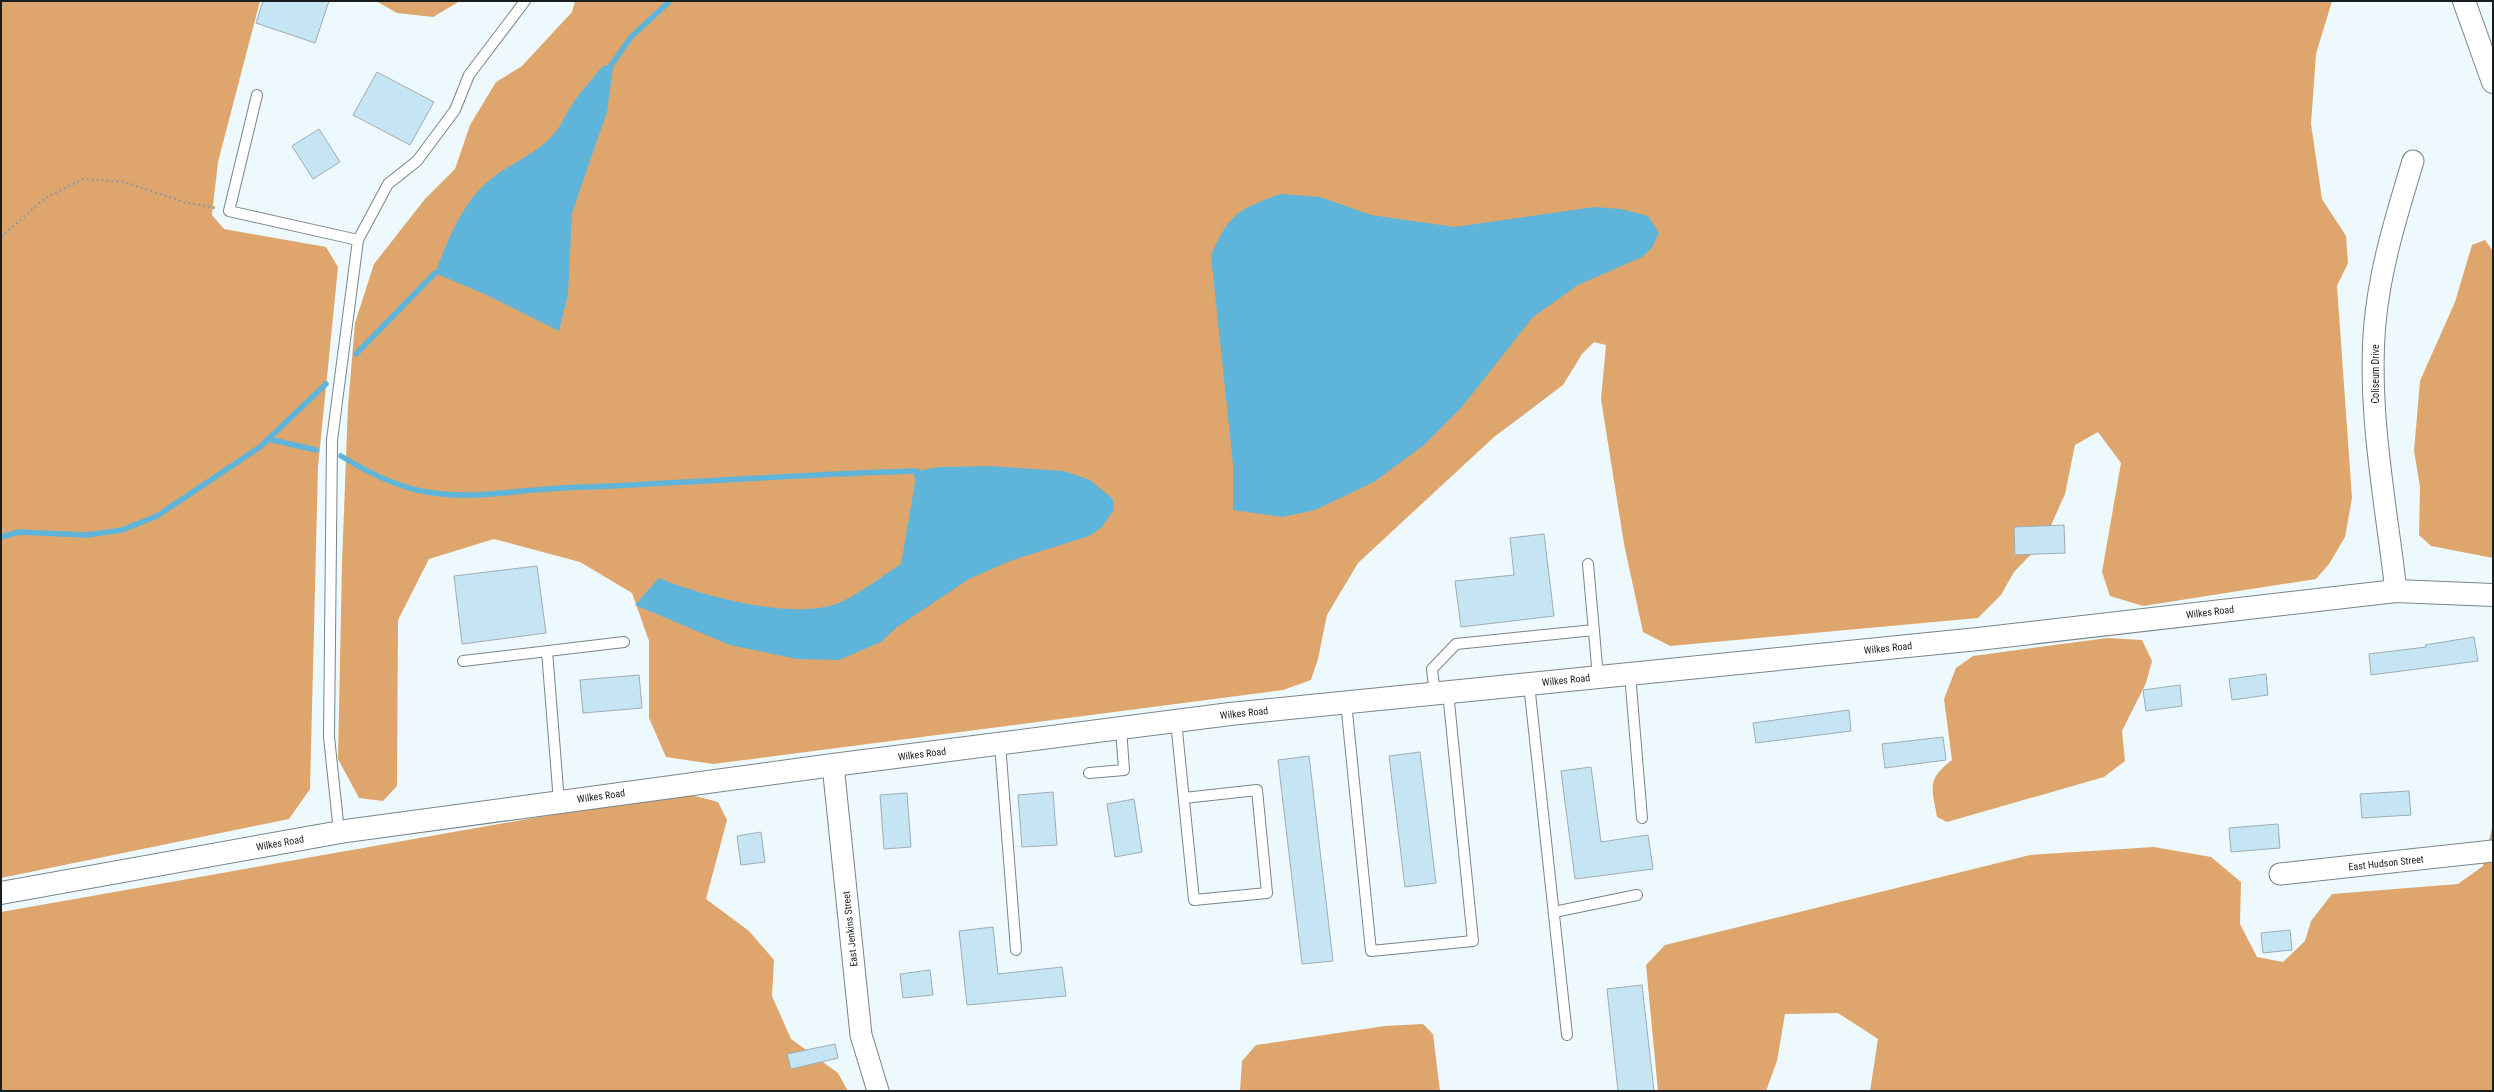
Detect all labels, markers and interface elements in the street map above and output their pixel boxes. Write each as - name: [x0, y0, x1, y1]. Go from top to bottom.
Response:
- street label: Coliseum Drive: [2370, 344, 2381, 404]
- street label: Wilkes Road: [2185, 604, 2235, 620]
- street label: Wilkes Road: [1863, 640, 1913, 656]
- street label: Wilkes Road: [1541, 672, 1591, 688]
- street label: Wilkes Road: [1219, 705, 1269, 721]
- street label: Wilkes Road: [897, 746, 947, 762]
- street label: Wilkes Road: [576, 787, 626, 805]
- street label: Wilkes Road: [255, 833, 305, 853]
- street label: East Hudson Street: [2348, 854, 2424, 872]
- street label: East Jenkins Street: [841, 891, 859, 967]

